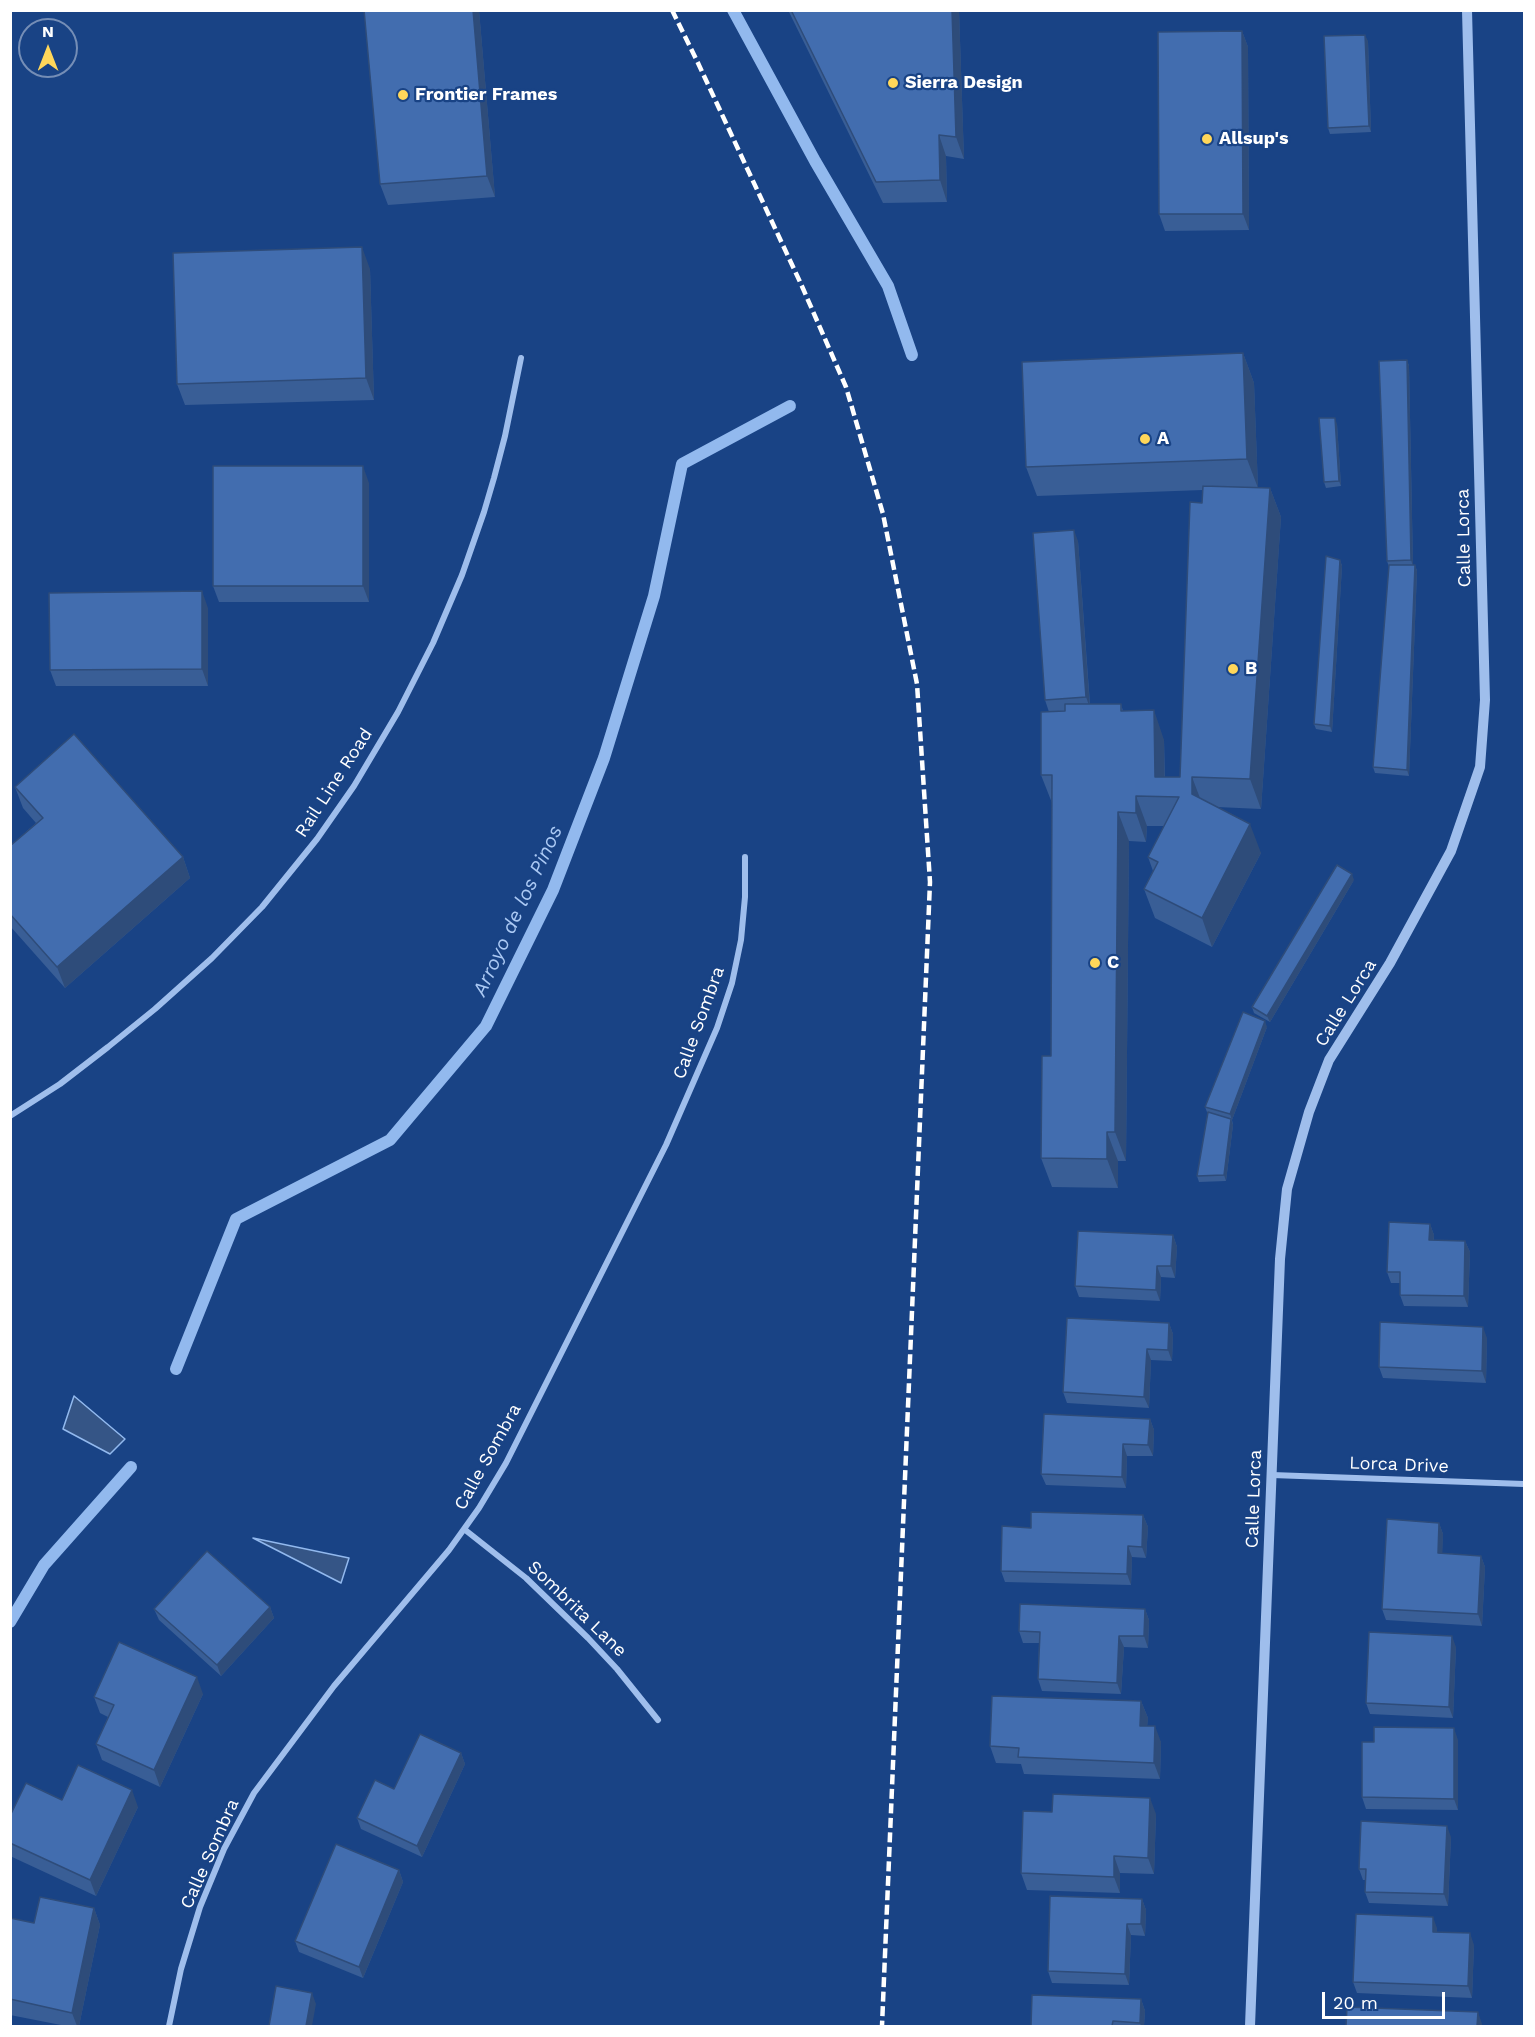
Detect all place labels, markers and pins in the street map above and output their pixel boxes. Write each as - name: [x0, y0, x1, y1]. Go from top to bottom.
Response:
- place label: Sierra Design: [905, 72, 1023, 94]
- marker: Sierra Design: [886, 76, 900, 90]
- place label: Frontier Frames: [415, 84, 557, 106]
- marker: Frontier Frames: [396, 88, 410, 102]
- place label: Allsup's: [1219, 128, 1289, 150]
- marker: Allsup's: [1200, 132, 1214, 146]
- place label: A: [1157, 428, 1169, 450]
- marker: A: [1138, 432, 1152, 446]
- place label: B: [1245, 658, 1257, 680]
- marker: B: [1226, 662, 1240, 676]
- place label: C: [1107, 952, 1119, 974]
- marker: C: [1088, 956, 1102, 970]

